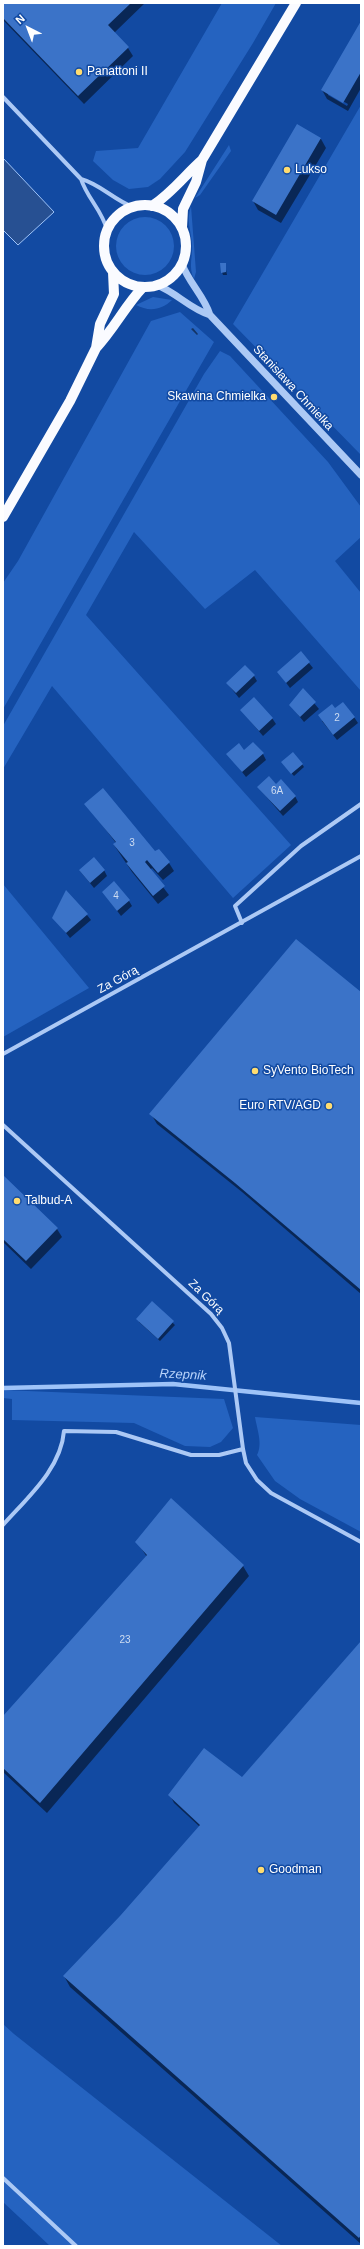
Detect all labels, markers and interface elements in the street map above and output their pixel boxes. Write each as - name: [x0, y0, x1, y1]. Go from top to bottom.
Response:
- north arrow: [8, 8, 48, 48]
- text: N: [13, 12, 27, 26]
- place label: Panattoni II: [87, 65, 148, 79]
- marker: Panattoni II: [74, 67, 84, 77]
- place label: Lukso: [295, 163, 327, 177]
- marker: Lukso: [282, 165, 292, 175]
- street label: Stanisława Chmielka: [250, 342, 336, 434]
- place label: Skawina Chmielka: [167, 390, 266, 404]
- marker: Skawina Chmielka: [269, 392, 279, 402]
- house number: 2: [334, 712, 340, 724]
- house number: 6A: [271, 785, 283, 797]
- house number: 3: [129, 837, 135, 849]
- house number: 4: [113, 890, 119, 902]
- street label: Za Górą: [95, 963, 141, 997]
- place label: SyVento BioTech: [263, 1064, 354, 1078]
- marker: SyVento BioTech: [250, 1066, 260, 1076]
- place label: Euro RTV/AGD: [239, 1099, 321, 1113]
- marker: Euro RTV/AGD: [324, 1101, 334, 1111]
- place label: Talbud-A: [25, 1194, 72, 1208]
- marker: Talbud-A: [12, 1196, 22, 1206]
- street label: Za Górą: [185, 1277, 227, 1317]
- water label: Rzepnik: [159, 1366, 207, 1384]
- house number: 23: [119, 1634, 131, 1646]
- place label: Goodman: [269, 1863, 322, 1877]
- marker: Goodman: [256, 1865, 266, 1875]

